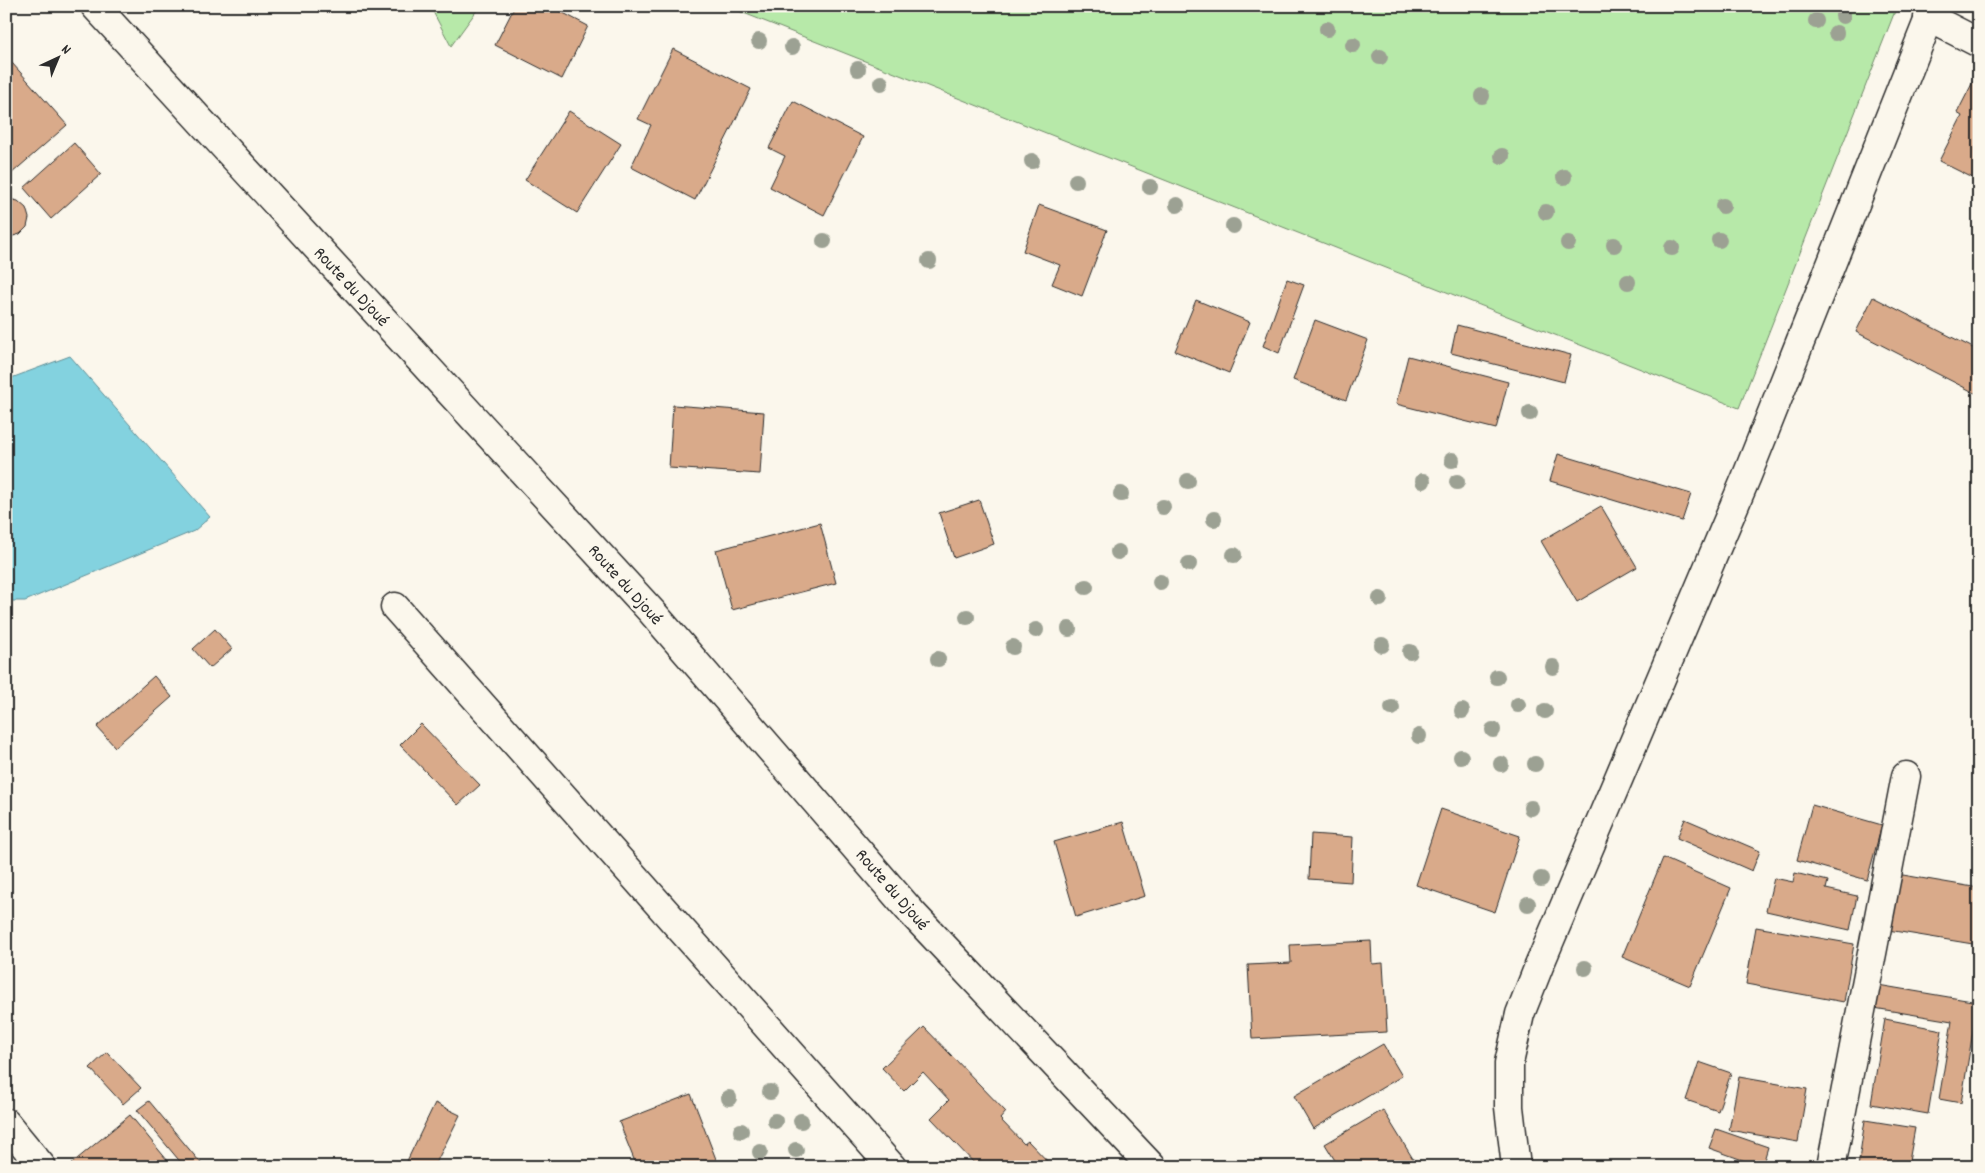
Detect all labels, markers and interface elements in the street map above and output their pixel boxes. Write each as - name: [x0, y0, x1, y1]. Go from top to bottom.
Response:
- north arrow: [32, 32, 82, 82]
- text: N: [56, 40, 75, 60]
- street label: Route du Djoué: [307, 242, 394, 333]
- street label: Route du Djoué: [581, 540, 667, 632]
- street label: Route du Djoué: [849, 844, 934, 937]

